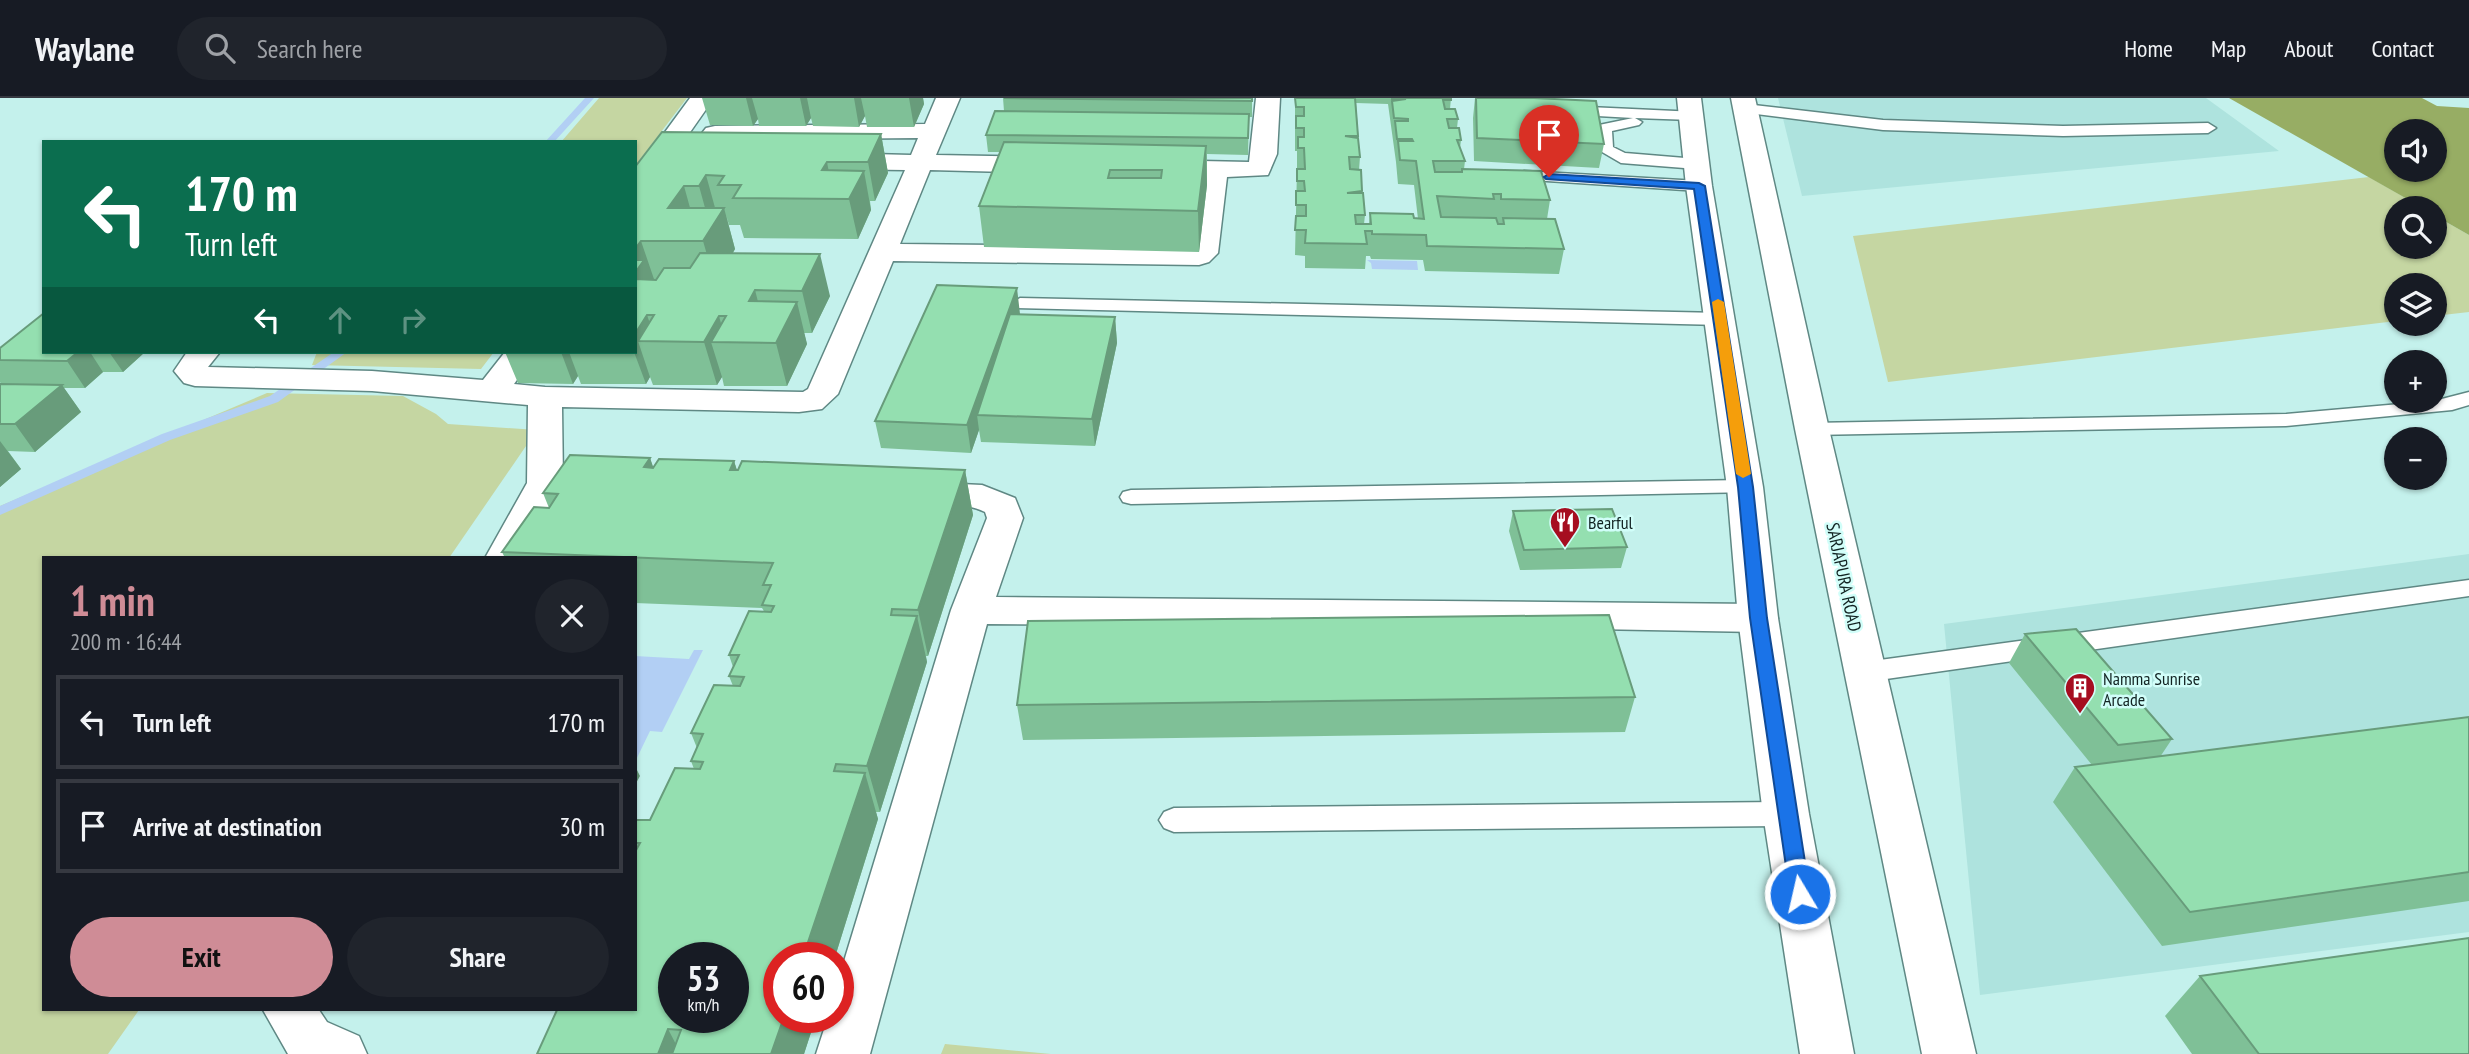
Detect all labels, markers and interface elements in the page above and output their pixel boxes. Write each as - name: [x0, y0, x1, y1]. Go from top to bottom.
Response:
- search box: [177, 17, 667, 80]
- text: Waylane: [35, 27, 135, 70]
- icon: search: [201, 29, 239, 67]
- text: Search here: [257, 32, 362, 65]
- text: Home: [2124, 33, 2173, 64]
- text: Map: [2211, 33, 2246, 64]
- text: About: [2284, 33, 2333, 64]
- text: Contact: [2371, 33, 2434, 64]
- pin: [1519, 105, 1579, 177]
- icon: arrive: [1530, 116, 1568, 154]
- map controls: [2384, 119, 2447, 490]
- button: sound: [2384, 119, 2447, 182]
- text: 170 m: [185, 161, 298, 225]
- icon: left: [70, 168, 161, 259]
- button: search: [2384, 196, 2447, 259]
- text: Turn left: [185, 223, 277, 265]
- button: layers: [2384, 273, 2447, 336]
- icon: left: [248, 301, 286, 339]
- icon: ahead: [321, 301, 359, 339]
- icon: right: [394, 301, 432, 339]
- button: +: [2384, 350, 2447, 413]
- button: −: [2384, 427, 2447, 490]
- restaurant icon: Bearful: [1548, 505, 1582, 549]
- place label: Bearful: [1588, 511, 1633, 534]
- street label: SARJAPURA ROAD: [1821, 520, 1867, 634]
- text: 1 min: [70, 573, 155, 628]
- button: close: [535, 579, 609, 653]
- text: 200 m · 16:44: [70, 627, 182, 656]
- place label: Namma Sunrise Arcade: [2103, 667, 2200, 711]
- building icon: Namma Sunrise Arcade: [2063, 671, 2097, 715]
- icon: left: [74, 703, 112, 741]
- text: Turn left: [133, 706, 211, 739]
- text: 170 m: [547, 706, 605, 739]
- icon: arrive: [74, 807, 112, 845]
- text: Arrive at destination: [133, 810, 322, 843]
- text: 30 m: [559, 810, 605, 843]
- position arrow: [1763, 857, 1837, 931]
- button: Exit: [70, 917, 333, 997]
- button: Share: [347, 917, 609, 997]
- speed limit sign: 60: [763, 942, 854, 1033]
- text: 53: [687, 955, 720, 1001]
- text: km/h: [688, 993, 719, 1016]

